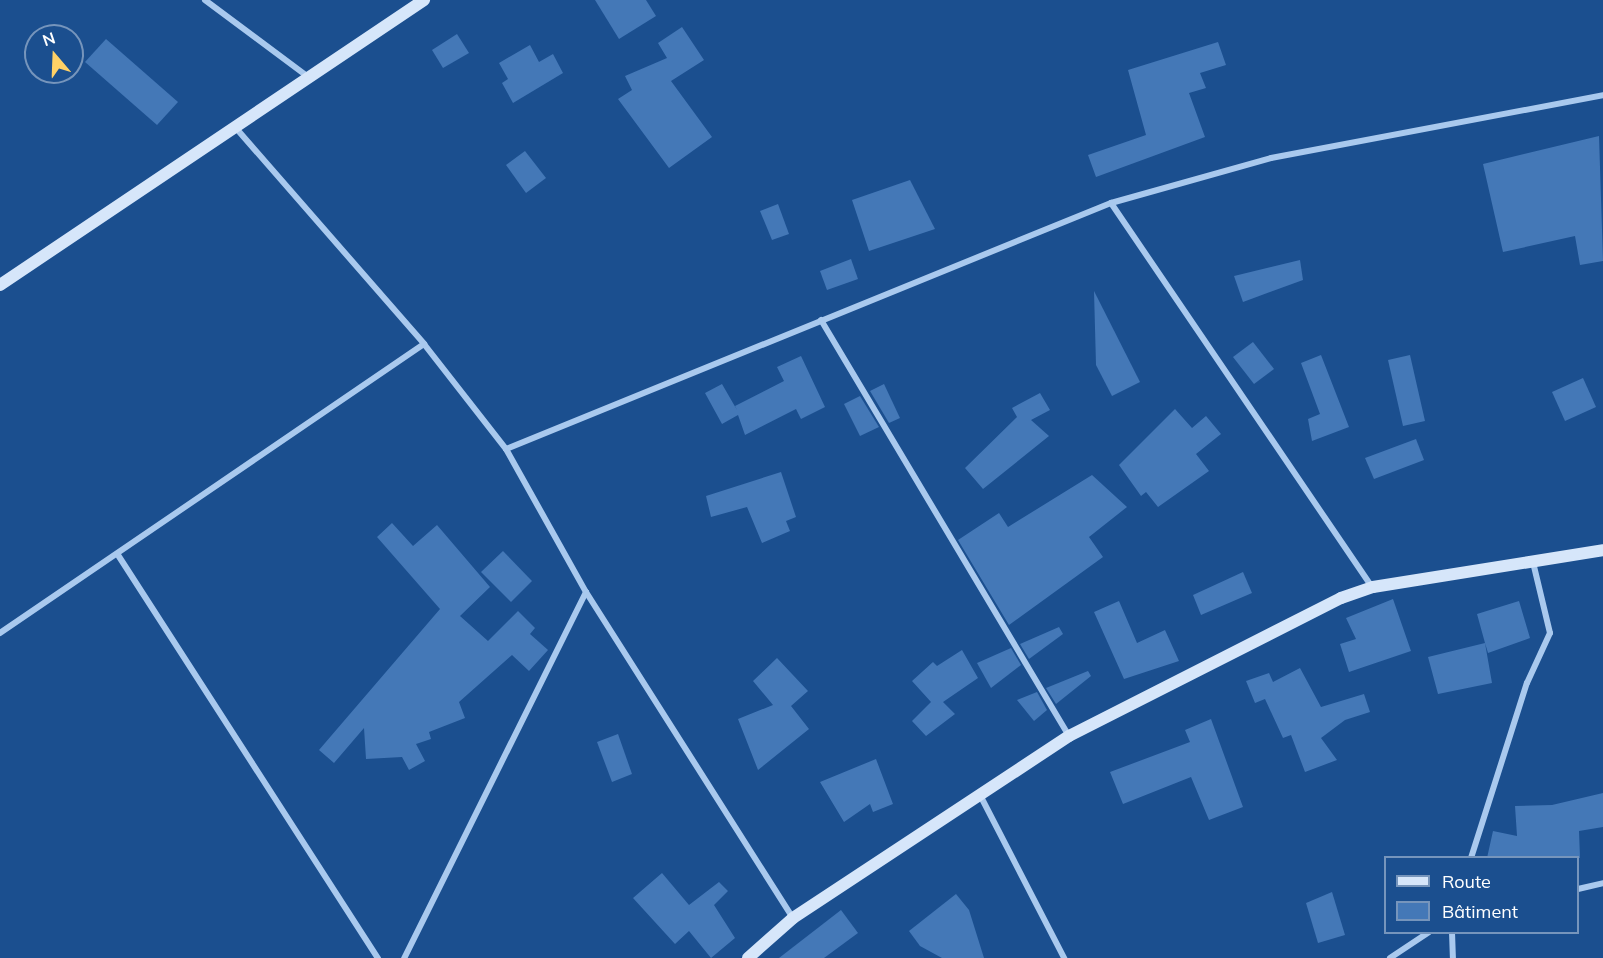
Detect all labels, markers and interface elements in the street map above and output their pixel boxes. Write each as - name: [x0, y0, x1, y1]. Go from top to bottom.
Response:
- north arrow: [24, 24, 84, 84]
- text: N: [40, 27, 58, 50]
- legend: [1384, 856, 1579, 934]
- text: Route: [1442, 870, 1491, 893]
- text: Bâtiment: [1442, 900, 1518, 923]

